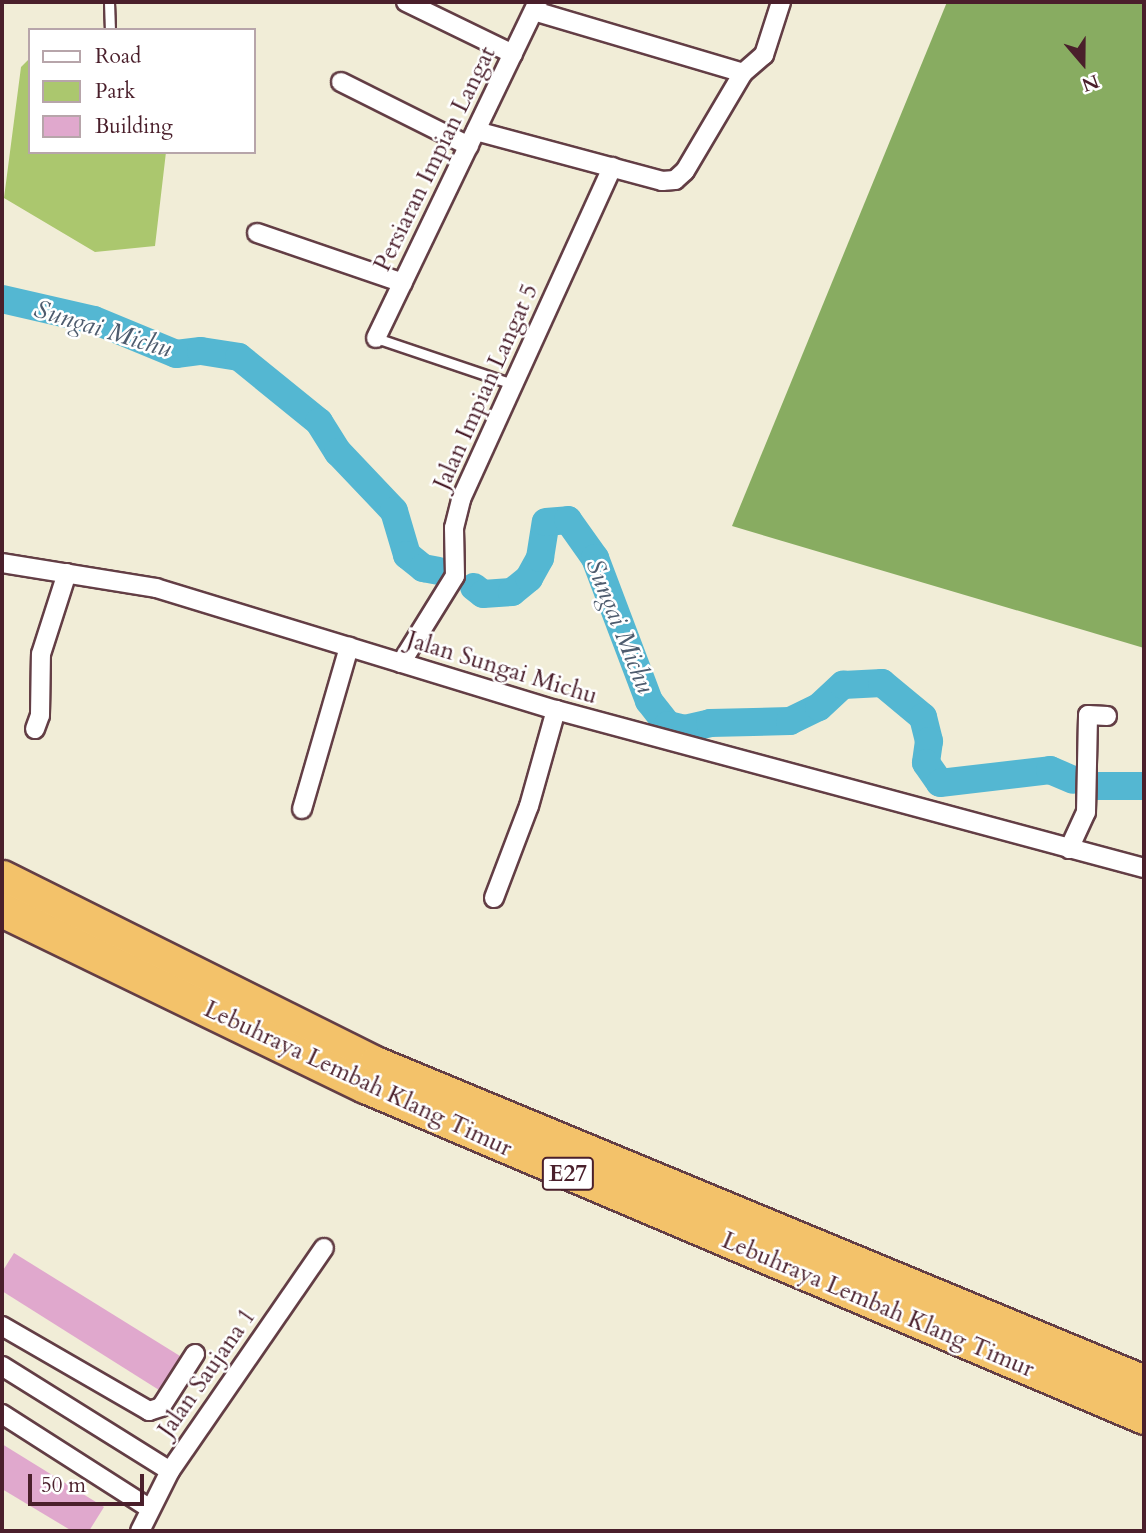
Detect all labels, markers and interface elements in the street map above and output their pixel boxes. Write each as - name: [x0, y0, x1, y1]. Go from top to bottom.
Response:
- legend: [28, 28, 256, 154]
- north arrow: [1048, 28, 1118, 98]
- text: Road: [95, 42, 141, 71]
- street label: Persiaran Impian Langat: [368, 42, 502, 276]
- text: N: [1078, 68, 1102, 98]
- text: Park: [95, 77, 135, 106]
- text: Building: [95, 112, 173, 141]
- street label: Jalan Impian Langat 5: [428, 280, 544, 494]
- water label: Sungai Michu: [30, 293, 176, 365]
- water label: Sungai Michu: [579, 554, 661, 698]
- street label: Jalan Sungai Michu: [403, 625, 601, 711]
- street label: Lebuhraya Lembah Klang Timur: [200, 995, 516, 1163]
- road number: E27: [542, 1154, 594, 1194]
- street label: Lebuhraya Lembah Klang Timur: [718, 1226, 1038, 1384]
- street label: Jalan Saujana 1: [152, 1303, 262, 1443]
- scale bar: [32, 1460, 147, 1504]
- text: 50 m: [41, 1471, 86, 1500]

